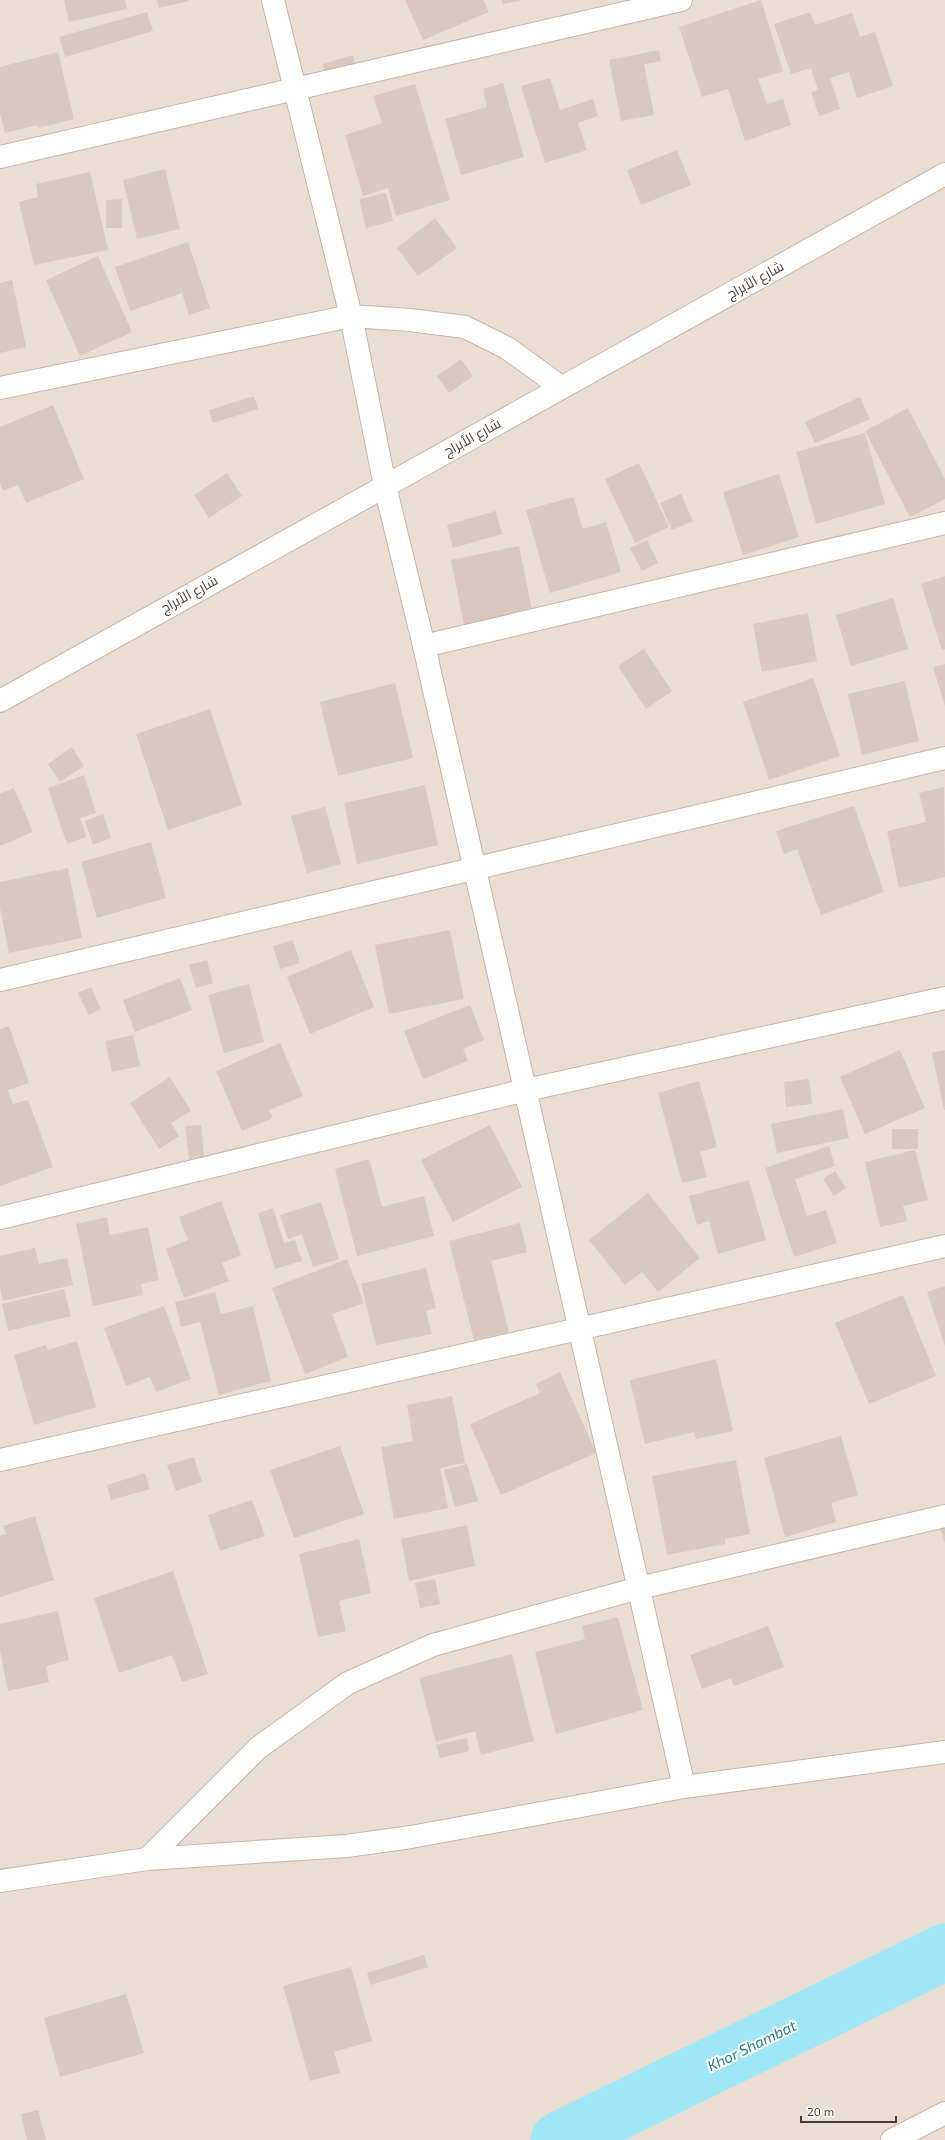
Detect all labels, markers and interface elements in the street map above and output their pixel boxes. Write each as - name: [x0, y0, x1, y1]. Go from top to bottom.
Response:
- street label: شارع الأبراج: [723, 257, 787, 303]
- street label: شارع الأبراج: [440, 414, 504, 460]
- street label: شارع الأبراج: [157, 571, 221, 617]
- water label: Khor Shambat: [704, 2016, 799, 2074]
- scale bar: [801, 2098, 896, 2124]
- text: 20 m: [807, 2104, 834, 2118]

